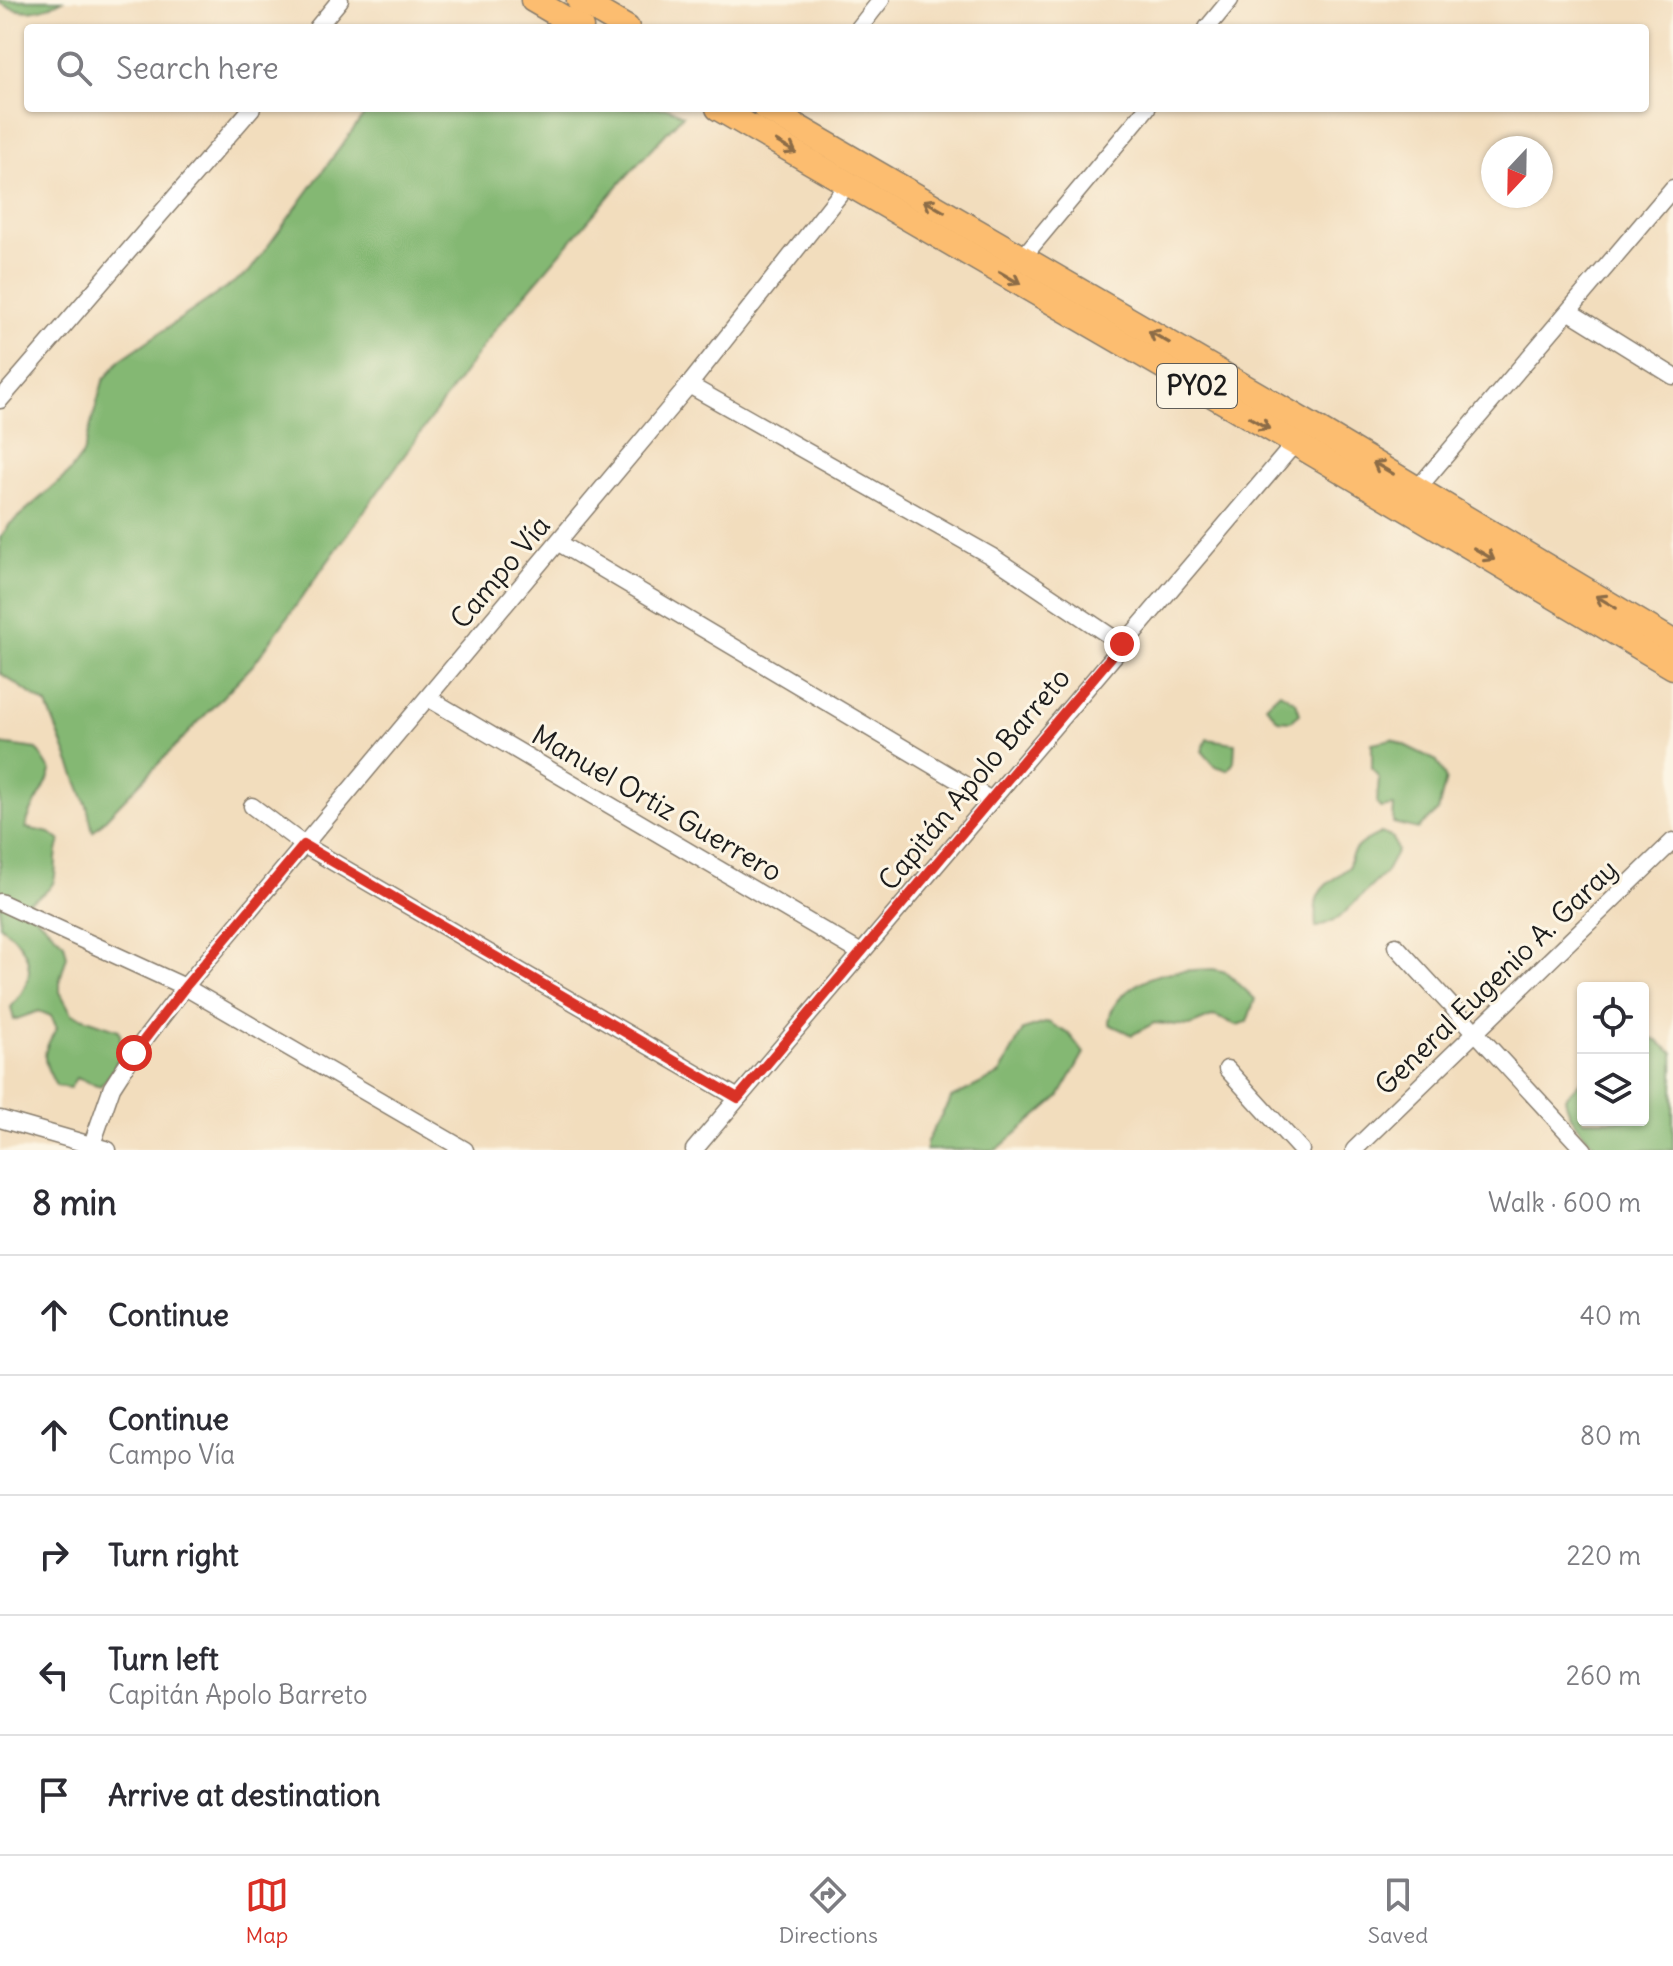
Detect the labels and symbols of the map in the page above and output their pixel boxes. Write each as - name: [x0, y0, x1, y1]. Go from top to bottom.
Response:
- north arrow: [1481, 136, 1553, 208]
- one-way arrow: [774, 139, 797, 155]
- one-way arrow: [923, 198, 946, 214]
- one-way arrow: [998, 271, 1022, 286]
- one-way arrow: [1148, 329, 1171, 345]
- road number: PY02: [1157, 364, 1237, 408]
- one-way arrow: [1247, 416, 1271, 431]
- one-way arrow: [1372, 460, 1396, 475]
- street label: Campo Vía: [442, 508, 558, 636]
- one-way arrow: [1472, 547, 1495, 563]
- one-way arrow: [1595, 593, 1618, 609]
- route end: [1104, 626, 1140, 662]
- street label: Capitán Apolo Barreto: [870, 660, 1078, 898]
- street label: Manuel Ortiz Guerrero: [525, 717, 789, 889]
- street label: General Eugenio A. Garay: [1367, 852, 1625, 1102]
- route start: [116, 1035, 152, 1071]

